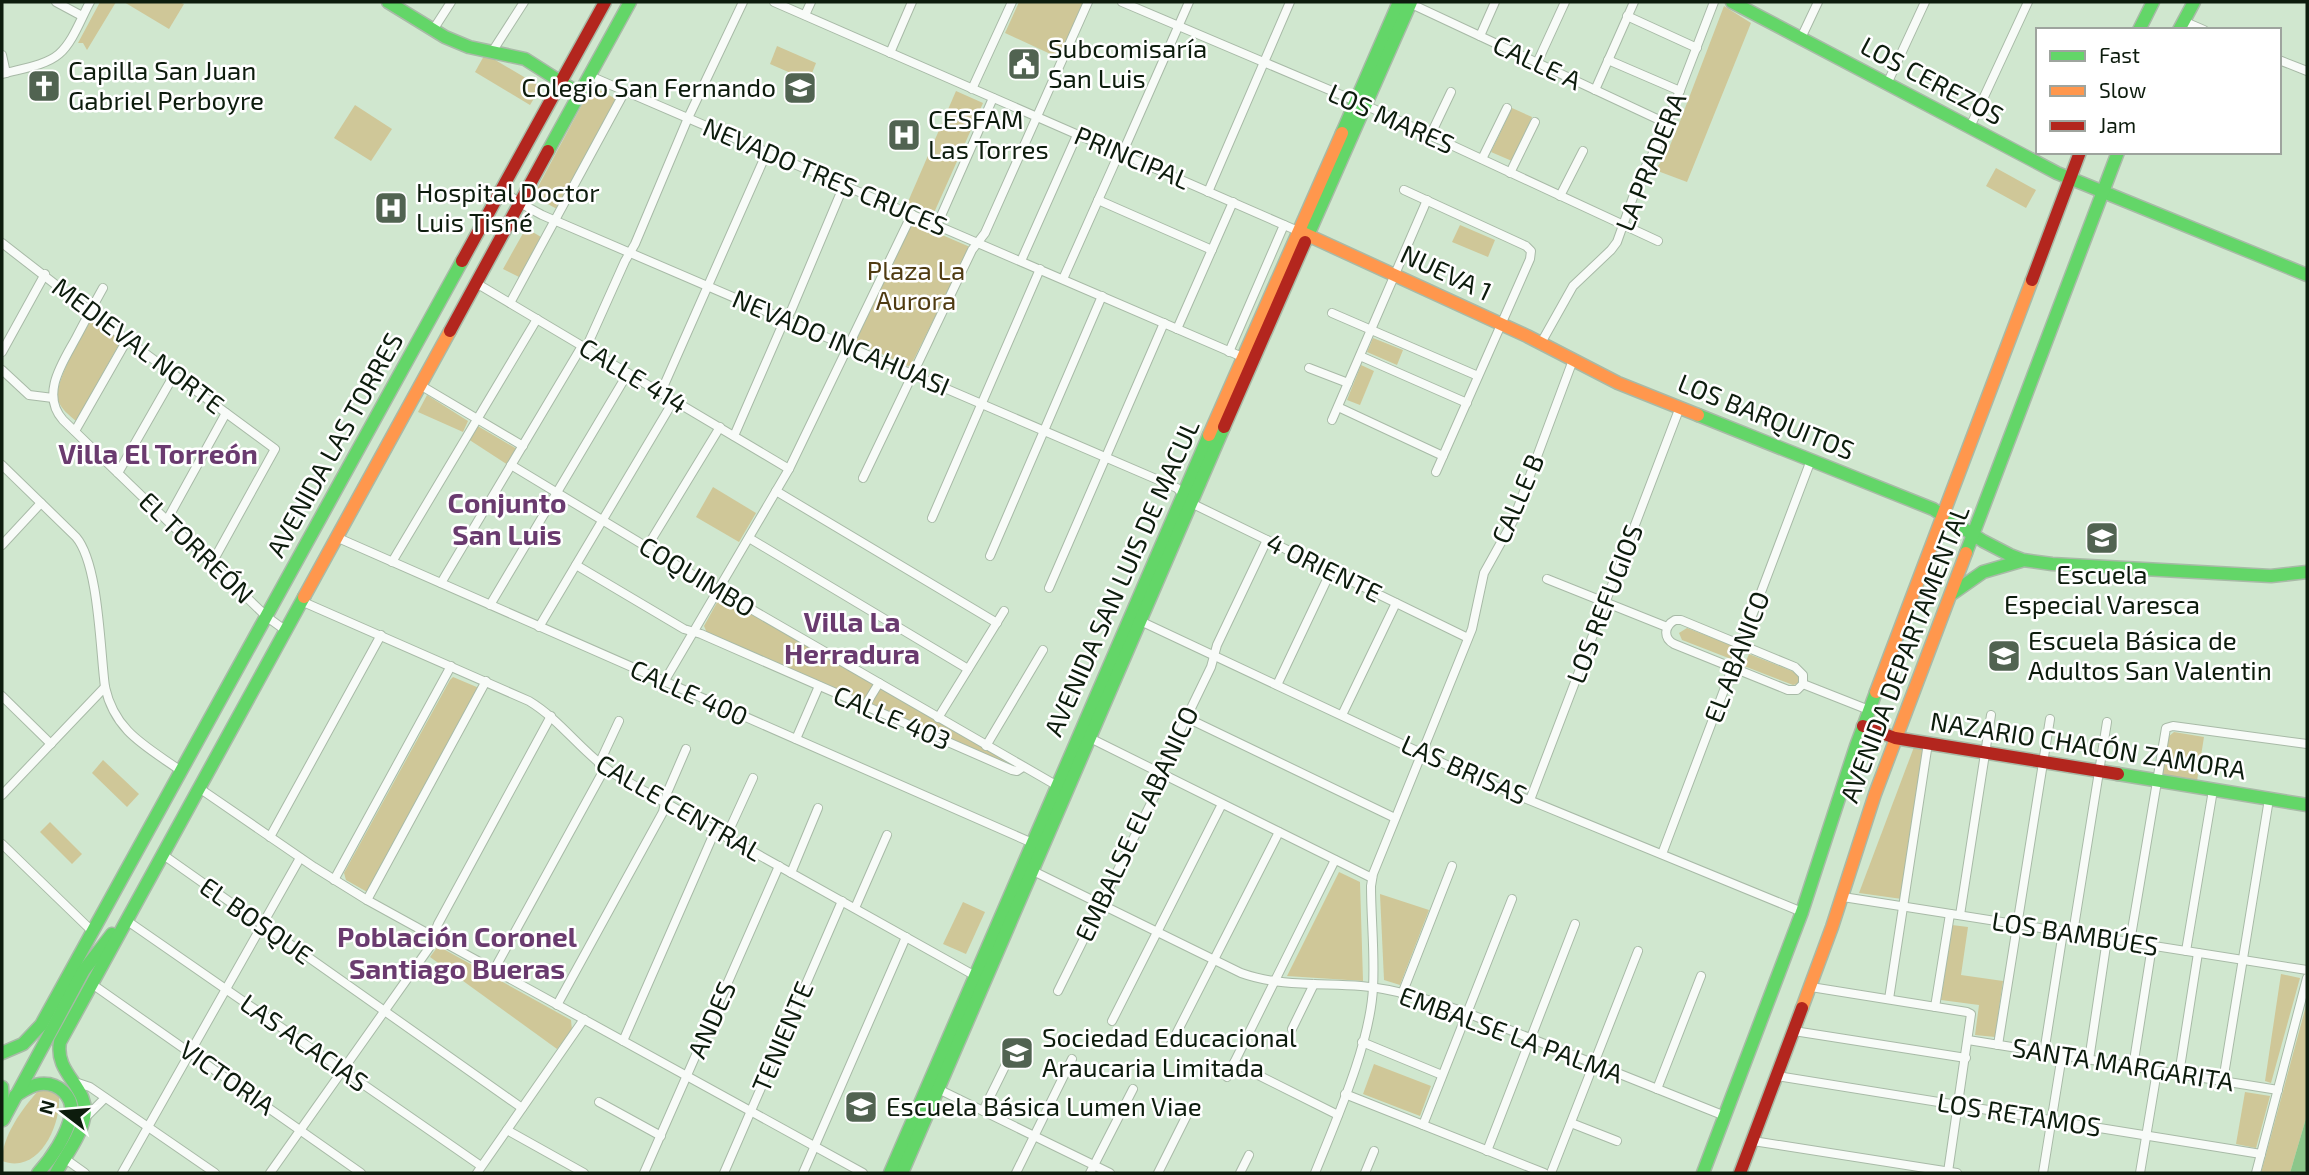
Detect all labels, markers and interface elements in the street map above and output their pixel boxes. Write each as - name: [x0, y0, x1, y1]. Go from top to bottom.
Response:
- street label: CALLE A: [1489, 28, 1587, 95]
- legend: [2036, 28, 2281, 154]
- street label: LOS CEREZOS: [1856, 29, 2009, 130]
- place label: Subcomisaría San Luis: [1048, 32, 1207, 93]
- text: Fast: [2099, 42, 2140, 67]
- public building icon: Subcomisaría San Luis: [1005, 45, 1043, 83]
- place label: Capilla San Juan Gabriel Perboyre: [68, 54, 264, 115]
- church icon: Capilla San Juan Gabriel Perboyre: [25, 67, 63, 105]
- school or university icon: Colegio San Fernando: [781, 69, 819, 107]
- place label: Colegio San Fernando: [521, 71, 776, 102]
- street label: LOS MARES: [1324, 76, 1460, 159]
- text: Slow: [2099, 77, 2146, 102]
- street label: LA PRADERA: [1608, 88, 1691, 235]
- place label: CESFAM Las Torres: [928, 103, 1049, 164]
- street label: NEVADO TRES CRUCES: [699, 110, 952, 241]
- text: Jam: [2099, 112, 2136, 137]
- hospital icon: CESFAM Las Torres: [885, 116, 923, 154]
- street label: PRINCIPAL: [1070, 118, 1195, 195]
- place label: Hospital Doctor Luis Tisné: [416, 176, 600, 237]
- hospital icon: Hospital Doctor Luis Tisné: [372, 189, 410, 227]
- street label: NUEVA 1: [1396, 237, 1497, 306]
- park label: Plaza La Aurora: [867, 254, 965, 315]
- street label: MEDIEVAL NORTE: [47, 270, 231, 419]
- street label: NEVADO INCAHUASI: [728, 282, 955, 401]
- street label: AVENIDA LAS TORRES: [259, 327, 408, 562]
- street label: CALLE 414: [574, 330, 693, 419]
- street label: LOS BARQUITOS: [1674, 366, 1859, 465]
- street label: AVENIDA SAN LUIS DE MACUL: [1037, 414, 1205, 741]
- district label: Villa El Torreón: [58, 436, 258, 470]
- street label: CALLE B: [1484, 449, 1549, 548]
- street label: EL TORREÓN: [133, 485, 261, 609]
- district label: Conjunto San Luis: [447, 485, 567, 551]
- street label: AVENIDA DEPARTAMENTAL: [1832, 500, 1975, 807]
- school or university icon: Escuela Especial Varesca: [2083, 519, 2121, 557]
- street label: LOS REFUGIOS: [1559, 520, 1648, 687]
- street label: 4 ORIENTE: [1262, 525, 1387, 608]
- street label: COQUIMBO: [634, 529, 761, 622]
- place label: Escuela Especial Varesca: [2004, 558, 2200, 619]
- street label: EL ABANICO: [1696, 586, 1775, 726]
- district label: Villa La Herradura: [784, 604, 920, 670]
- place label: Escuela Básica de Adultos San Valentin: [2028, 624, 2272, 685]
- school or university icon: Escuela Básica de Adultos San Valentin: [1985, 637, 2023, 675]
- street label: CALLE 400: [626, 652, 753, 731]
- street label: CALLE 403: [829, 678, 956, 755]
- street label: EMBALSE EL ABANICO: [1068, 701, 1204, 946]
- street label: NAZARIO CHACÓN ZAMORA: [1928, 704, 2248, 785]
- street label: LAS BRISAS: [1397, 727, 1532, 810]
- street label: CALLE CENTRAL: [591, 747, 768, 867]
- street label: EL BOSQUE: [195, 870, 319, 970]
- street label: LOS BAMBÚES: [1990, 904, 2161, 961]
- district label: Población Coronel Santiago Bueras: [337, 919, 578, 985]
- street label: ANDES: [680, 976, 741, 1063]
- street label: TENIENTE: [744, 976, 819, 1096]
- street label: EMBALSE LA PALMA: [1396, 979, 1628, 1088]
- street label: LAS ACACIAS: [235, 986, 375, 1097]
- place label: Sociedad Educacional Araucaria Limitada: [1042, 1021, 1297, 1082]
- street label: SANTA MARGARITA: [2010, 1031, 2236, 1096]
- street label: VICTORIA: [174, 1033, 281, 1121]
- school or university icon: Sociedad Educacional Araucaria Limitada: [998, 1034, 1036, 1072]
- north arrow: [28, 1077, 98, 1147]
- street label: LOS RETAMOS: [1935, 1085, 2104, 1142]
- school or university icon: Escuela Básica Lumen Viae: [842, 1088, 880, 1126]
- place label: Escuela Básica Lumen Viae: [886, 1090, 1202, 1121]
- text: N: [33, 1097, 59, 1117]

